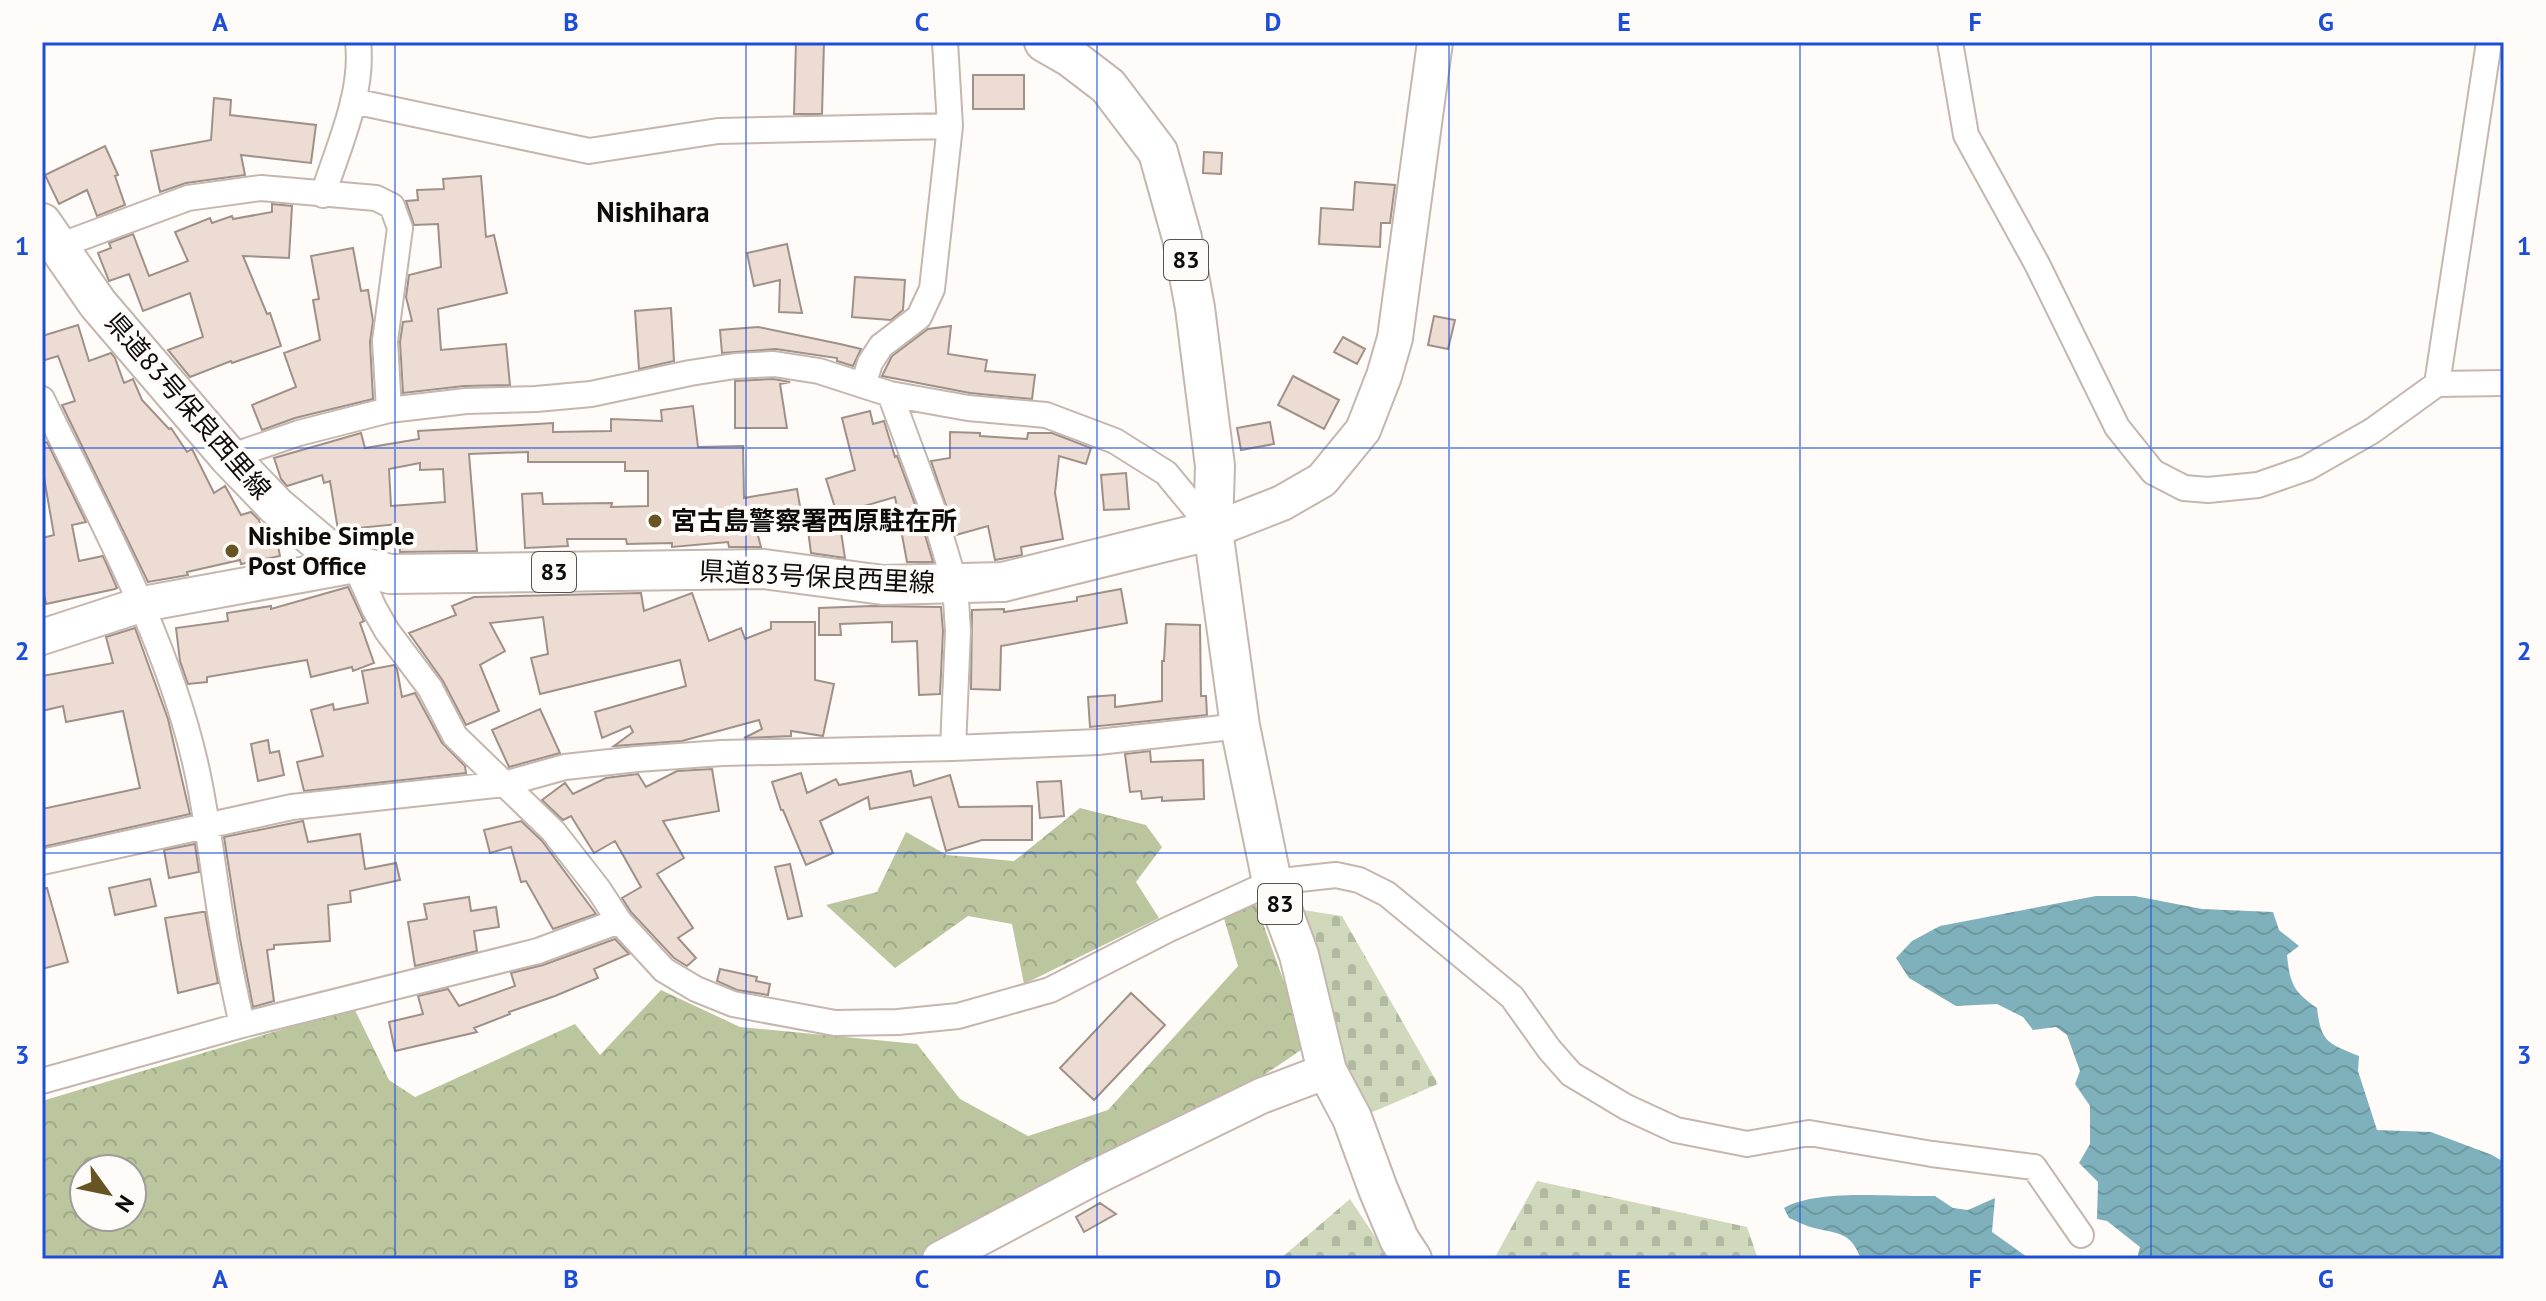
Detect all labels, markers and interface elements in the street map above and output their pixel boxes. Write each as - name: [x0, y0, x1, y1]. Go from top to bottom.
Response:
- text: A: [212, 5, 228, 38]
- text: B: [563, 5, 579, 38]
- text: C: [915, 5, 929, 38]
- text: D: [1265, 5, 1281, 38]
- text: E: [1617, 5, 1631, 38]
- text: F: [1968, 5, 1982, 38]
- text: G: [2318, 5, 2334, 38]
- district label: Nishihara: [596, 193, 710, 230]
- text: 1: [15, 229, 29, 262]
- text: 1: [2517, 229, 2531, 262]
- road number: 83: [1164, 240, 1208, 280]
- street label: 県道83号保良西里線: [98, 306, 278, 506]
- place label: 宮古島警察署西原駐在所: [671, 504, 957, 537]
- marker: 宮古島警察署西原駐在所: [646, 512, 664, 530]
- place label: Nishibe Simple Post Office: [248, 519, 415, 582]
- marker: Nishibe Simple Post Office: [223, 542, 241, 560]
- road number: 83: [532, 552, 576, 592]
- street label: 県道83号保良西里線: [698, 554, 936, 599]
- text: 2: [15, 634, 29, 667]
- text: 2: [2517, 634, 2531, 667]
- road number: 83: [1258, 884, 1302, 924]
- text: 3: [15, 1038, 29, 1071]
- text: 3: [2517, 1038, 2531, 1071]
- north arrow: [68, 1153, 148, 1233]
- text: N: [109, 1190, 140, 1218]
- text: A: [212, 1262, 228, 1295]
- text: B: [563, 1262, 579, 1295]
- text: C: [915, 1262, 929, 1295]
- text: D: [1265, 1262, 1281, 1295]
- text: E: [1617, 1262, 1631, 1295]
- text: F: [1968, 1262, 1982, 1295]
- text: G: [2318, 1262, 2334, 1295]

